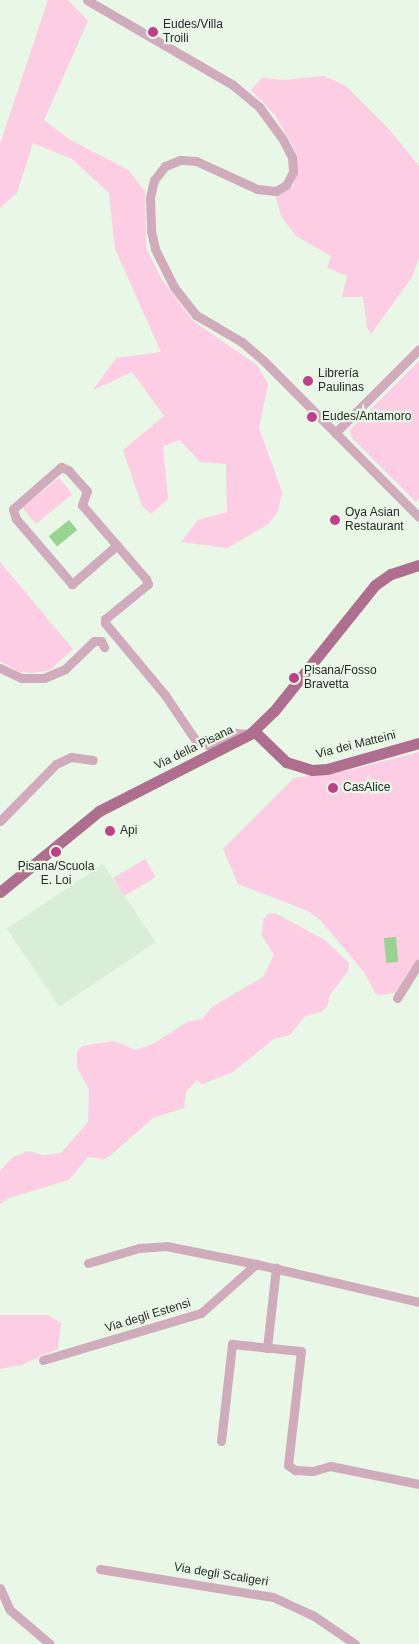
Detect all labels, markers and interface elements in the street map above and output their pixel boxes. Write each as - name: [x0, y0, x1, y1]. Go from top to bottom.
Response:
- place label: Eudes/Villa Troili: [163, 18, 223, 46]
- marker: Eudes/Villa Troili: [147, 26, 159, 38]
- place label: Librería Paulinas: [318, 367, 364, 395]
- marker: Librería Paulinas: [302, 375, 314, 387]
- place label: Eudes/Antamoro: [322, 410, 411, 424]
- marker: Eudes/Antamoro: [306, 411, 318, 423]
- place label: Oya Asian Restaurant: [345, 506, 404, 534]
- marker: Oya Asian Restaurant: [329, 514, 341, 526]
- place label: Pisana/Fosso Bravetta: [304, 664, 377, 692]
- marker: Pisana/Fosso Bravetta: [288, 672, 300, 684]
- street label: Via della Pisana: [152, 723, 236, 773]
- street label: Via dei Matteini: [315, 728, 397, 762]
- place label: CasAlice: [343, 781, 390, 795]
- marker: CasAlice: [327, 782, 339, 794]
- place label: Api: [120, 824, 137, 838]
- marker: Api: [104, 825, 116, 837]
- marker: Pisana/Scuola E. Loi: [50, 846, 62, 858]
- place label: Pisana/Scuola E. Loi: [18, 860, 94, 888]
- street label: Via degli Estensi: [104, 1296, 192, 1336]
- street label: Via degli Scaligeri: [173, 1560, 269, 1590]

